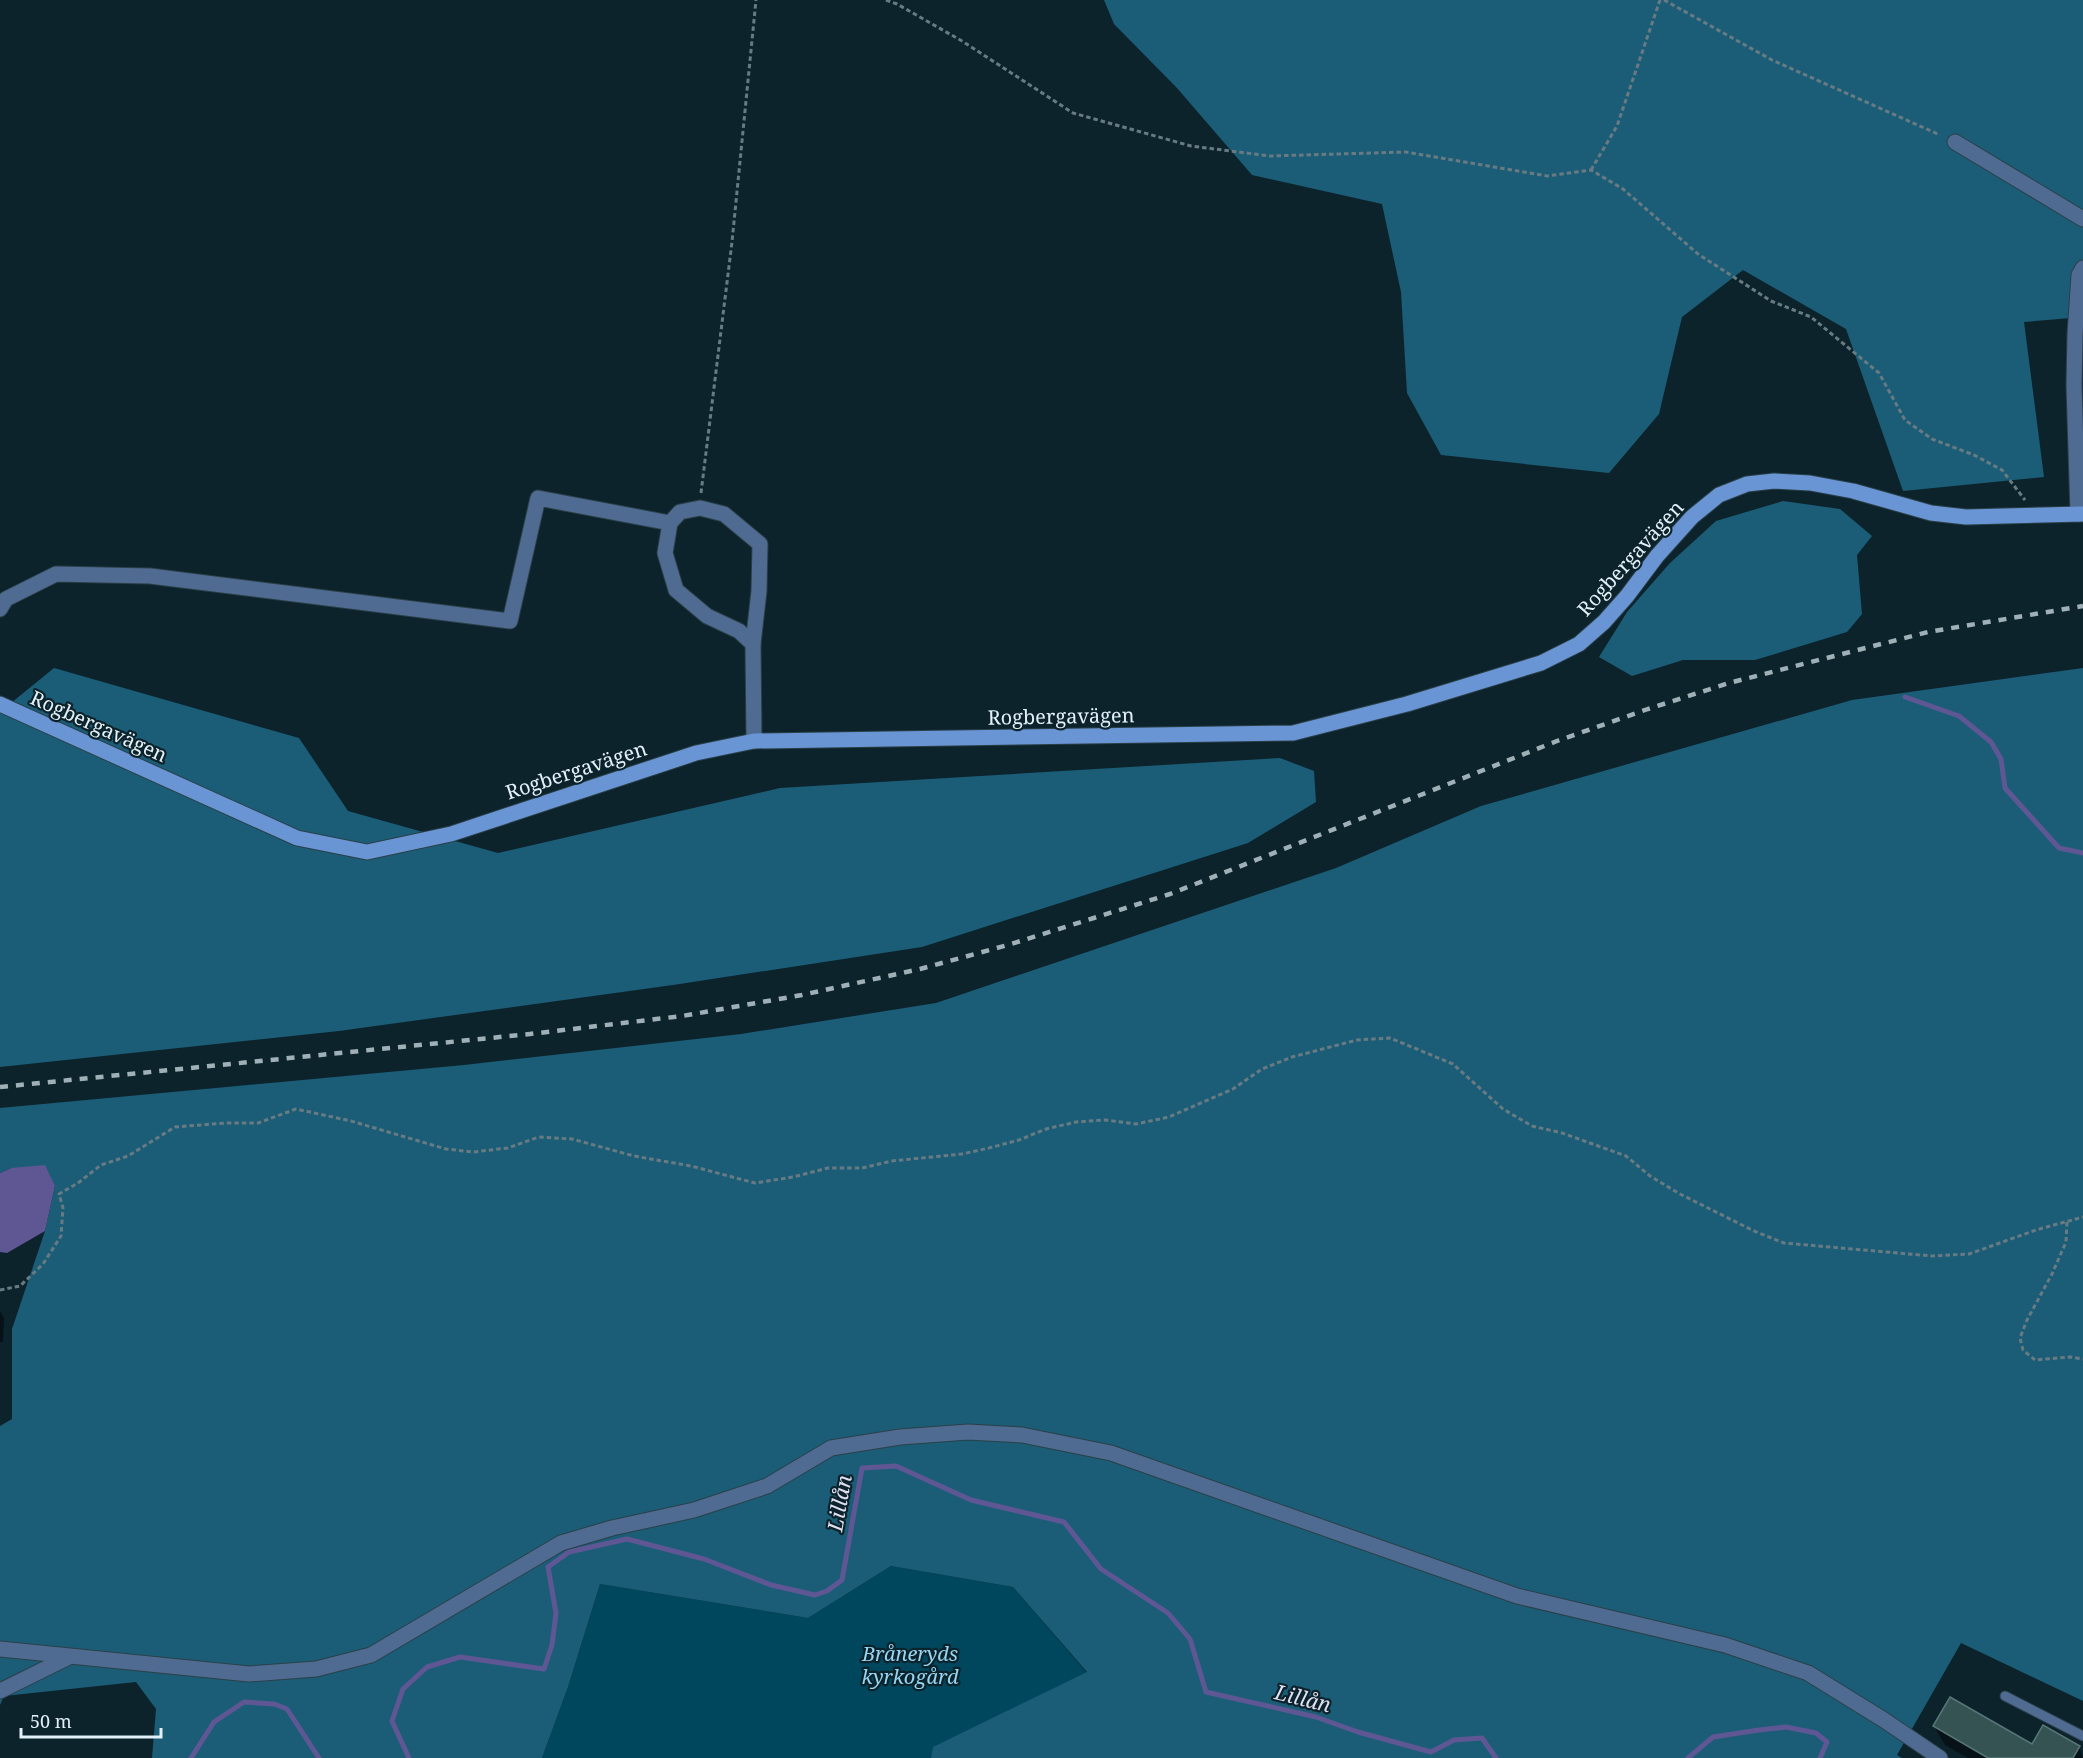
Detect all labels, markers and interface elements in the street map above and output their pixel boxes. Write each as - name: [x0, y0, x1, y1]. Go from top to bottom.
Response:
- street label: Rogbergavägen: [1571, 494, 1689, 622]
- street label: Rogbergavägen: [26, 684, 172, 768]
- street label: Rogbergavägen: [987, 701, 1135, 731]
- street label: Rogbergavägen: [502, 734, 650, 806]
- water label: Lillån: [820, 1472, 858, 1534]
- park label: Bråneryds kyrkogård: [861, 1640, 959, 1690]
- water label: Lillån: [1271, 1677, 1334, 1719]
- scale bar: [21, 1701, 160, 1739]
- text: 50 m: [30, 1709, 72, 1733]

